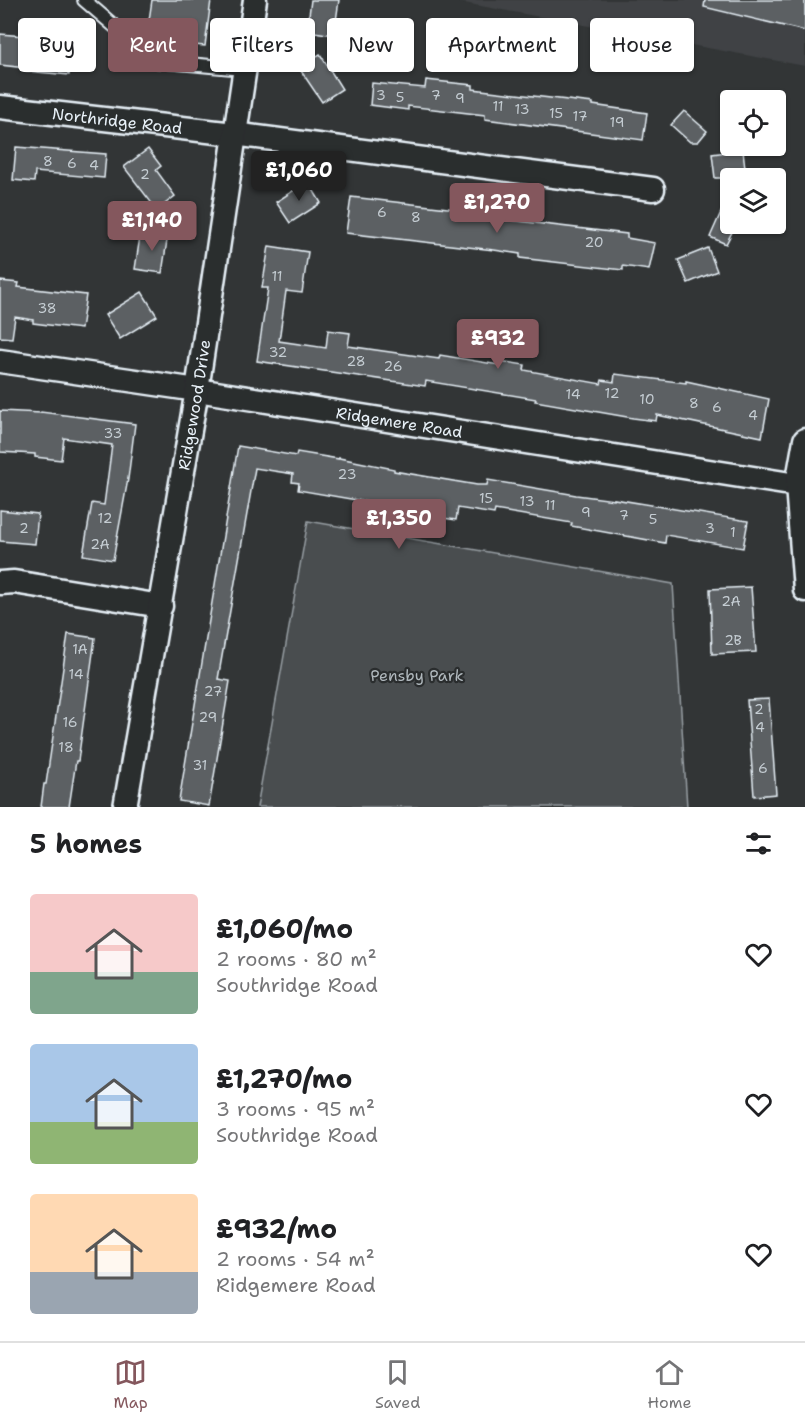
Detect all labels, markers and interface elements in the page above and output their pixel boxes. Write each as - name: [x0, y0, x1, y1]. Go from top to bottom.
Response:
- chip: Buy: [18, 18, 96, 72]
- chip: Rent: [108, 18, 198, 72]
- chip: Filters: [210, 18, 315, 72]
- chip: New: [327, 18, 414, 72]
- chip: Apartment: [426, 18, 578, 72]
- chip: House: [590, 18, 694, 72]
- house number: 3: [376, 86, 386, 104]
- house number: 7: [431, 86, 441, 104]
- house number: 5: [396, 88, 404, 106]
- house number: 9: [455, 89, 465, 107]
- map controls: [720, 90, 786, 234]
- button: locate: [720, 90, 786, 156]
- house number: 11: [492, 97, 504, 115]
- house number: 13: [515, 100, 529, 118]
- street label: Northridge Road: [51, 103, 183, 138]
- house number: 15: [549, 104, 563, 122]
- house number: 17: [573, 107, 587, 125]
- house number: 19: [609, 113, 625, 131]
- pin: £1,060: [250, 151, 348, 202]
- house number: 8: [43, 152, 53, 170]
- house number: 6: [67, 154, 77, 172]
- house number: 4: [89, 156, 99, 174]
- text: £1,060: [265, 157, 333, 183]
- house number: 2: [140, 165, 150, 183]
- button: layers: [720, 168, 786, 234]
- pin: £1,270: [448, 183, 546, 234]
- text: £1,270: [464, 189, 530, 215]
- pin: £1,140: [103, 201, 201, 252]
- house number: 6: [377, 203, 387, 221]
- text: £1,140: [122, 207, 182, 233]
- house number: 8: [411, 208, 421, 226]
- house number: 20: [584, 233, 604, 251]
- house number: 11: [271, 267, 283, 285]
- house number: 38: [37, 299, 57, 317]
- pin: £932: [462, 319, 534, 370]
- text: £932: [471, 325, 525, 351]
- street label: Ridgewood Drive: [173, 338, 215, 472]
- house number: 32: [269, 343, 287, 361]
- house number: 28: [346, 352, 366, 370]
- house number: 26: [384, 357, 403, 375]
- house number: 12: [605, 384, 619, 402]
- house number: 14: [565, 385, 581, 403]
- house number: 10: [639, 390, 655, 408]
- house number: 8: [689, 394, 699, 412]
- house number: 6: [712, 398, 722, 416]
- street label: Ridgemere Road: [335, 402, 464, 442]
- house number: 4: [748, 406, 758, 424]
- house number: 33: [104, 424, 122, 442]
- house number: 23: [338, 465, 356, 483]
- house number: 15: [479, 489, 493, 507]
- house number: 13: [520, 492, 534, 510]
- house number: 11: [544, 496, 556, 514]
- pin: £1,350: [350, 499, 448, 550]
- house number: 9: [581, 503, 591, 521]
- text: £1,350: [366, 505, 432, 531]
- house number: 7: [619, 506, 629, 524]
- house number: 12: [98, 509, 112, 527]
- house number: 5: [649, 510, 657, 528]
- house number: 2: [19, 519, 29, 537]
- house number: 3: [705, 519, 715, 537]
- house number: 1: [730, 523, 736, 541]
- house number: 2A: [90, 535, 110, 553]
- house number: 2A: [721, 592, 741, 610]
- house number: 2B: [724, 631, 742, 649]
- house number: 1A: [72, 640, 88, 658]
- house number: 14: [68, 665, 84, 683]
- park label: Pensby Park: [370, 665, 464, 686]
- house number: 27: [204, 682, 222, 700]
- house number: 2: [754, 700, 764, 718]
- house number: 29: [199, 708, 217, 726]
- house number: 16: [62, 713, 78, 731]
- house number: 4: [755, 718, 765, 736]
- house number: 18: [58, 738, 74, 756]
- house number: 31: [193, 756, 207, 774]
- house number: 6: [758, 759, 768, 777]
- text: 5 homes: [30, 826, 142, 861]
- icon: filters: [742, 827, 775, 860]
- text: £1,060/mo: [216, 911, 353, 946]
- icon: home: [78, 918, 150, 990]
- icon: heart: [742, 938, 775, 971]
- text: 2 rooms · 80 m²: [216, 946, 377, 972]
- text: Southridge Road: [216, 972, 378, 998]
- text: £1,270/mo: [216, 1061, 352, 1096]
- icon: home: [78, 1068, 150, 1140]
- icon: heart: [742, 1088, 775, 1121]
- text: 3 rooms · 95 m²: [216, 1096, 375, 1122]
- text: Southridge Road: [216, 1122, 378, 1148]
- text: £932/mo: [216, 1211, 337, 1246]
- icon: home: [78, 1218, 150, 1290]
- icon: heart: [742, 1238, 775, 1271]
- text: 2 rooms · 54 m²: [216, 1246, 375, 1272]
- text: Ridgemere Road: [216, 1272, 376, 1298]
- tab: Map: [114, 1356, 148, 1413]
- tab: Saved: [375, 1356, 420, 1413]
- tab: Home: [647, 1356, 691, 1413]

